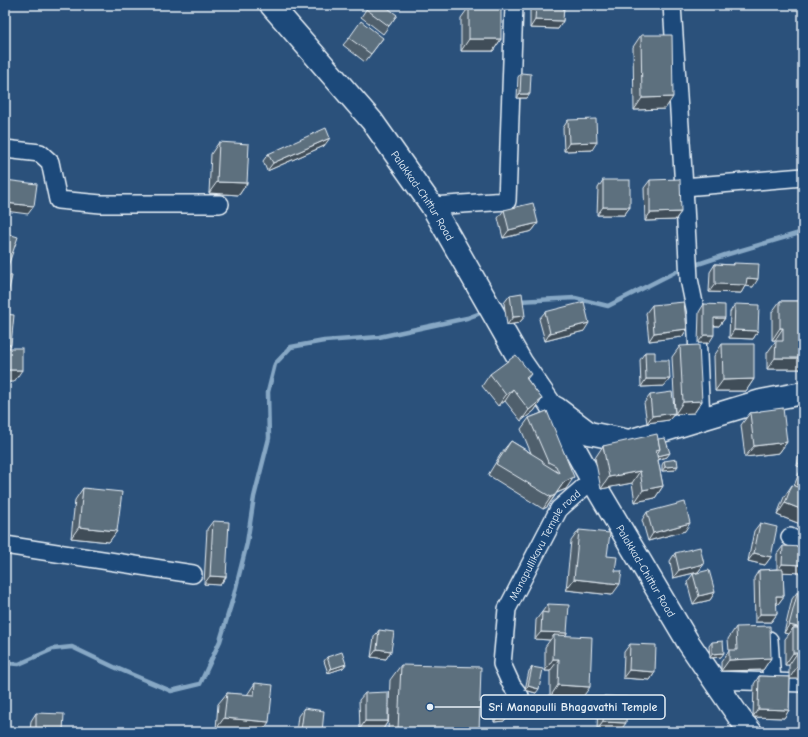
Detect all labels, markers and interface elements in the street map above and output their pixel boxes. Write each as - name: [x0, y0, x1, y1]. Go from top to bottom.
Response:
- street label: Palakkad-Chittur Road: [388, 148, 457, 243]
- street label: Manapullikavu Temple road: [506, 487, 583, 603]
- street label: Palakkad-Chittur Road: [614, 522, 678, 619]
- callout: Sri Manapulli Bhagavathi Temple: [481, 695, 665, 719]
- text: Sri Manapulli Bhagavathi Temple: [489, 700, 658, 714]

